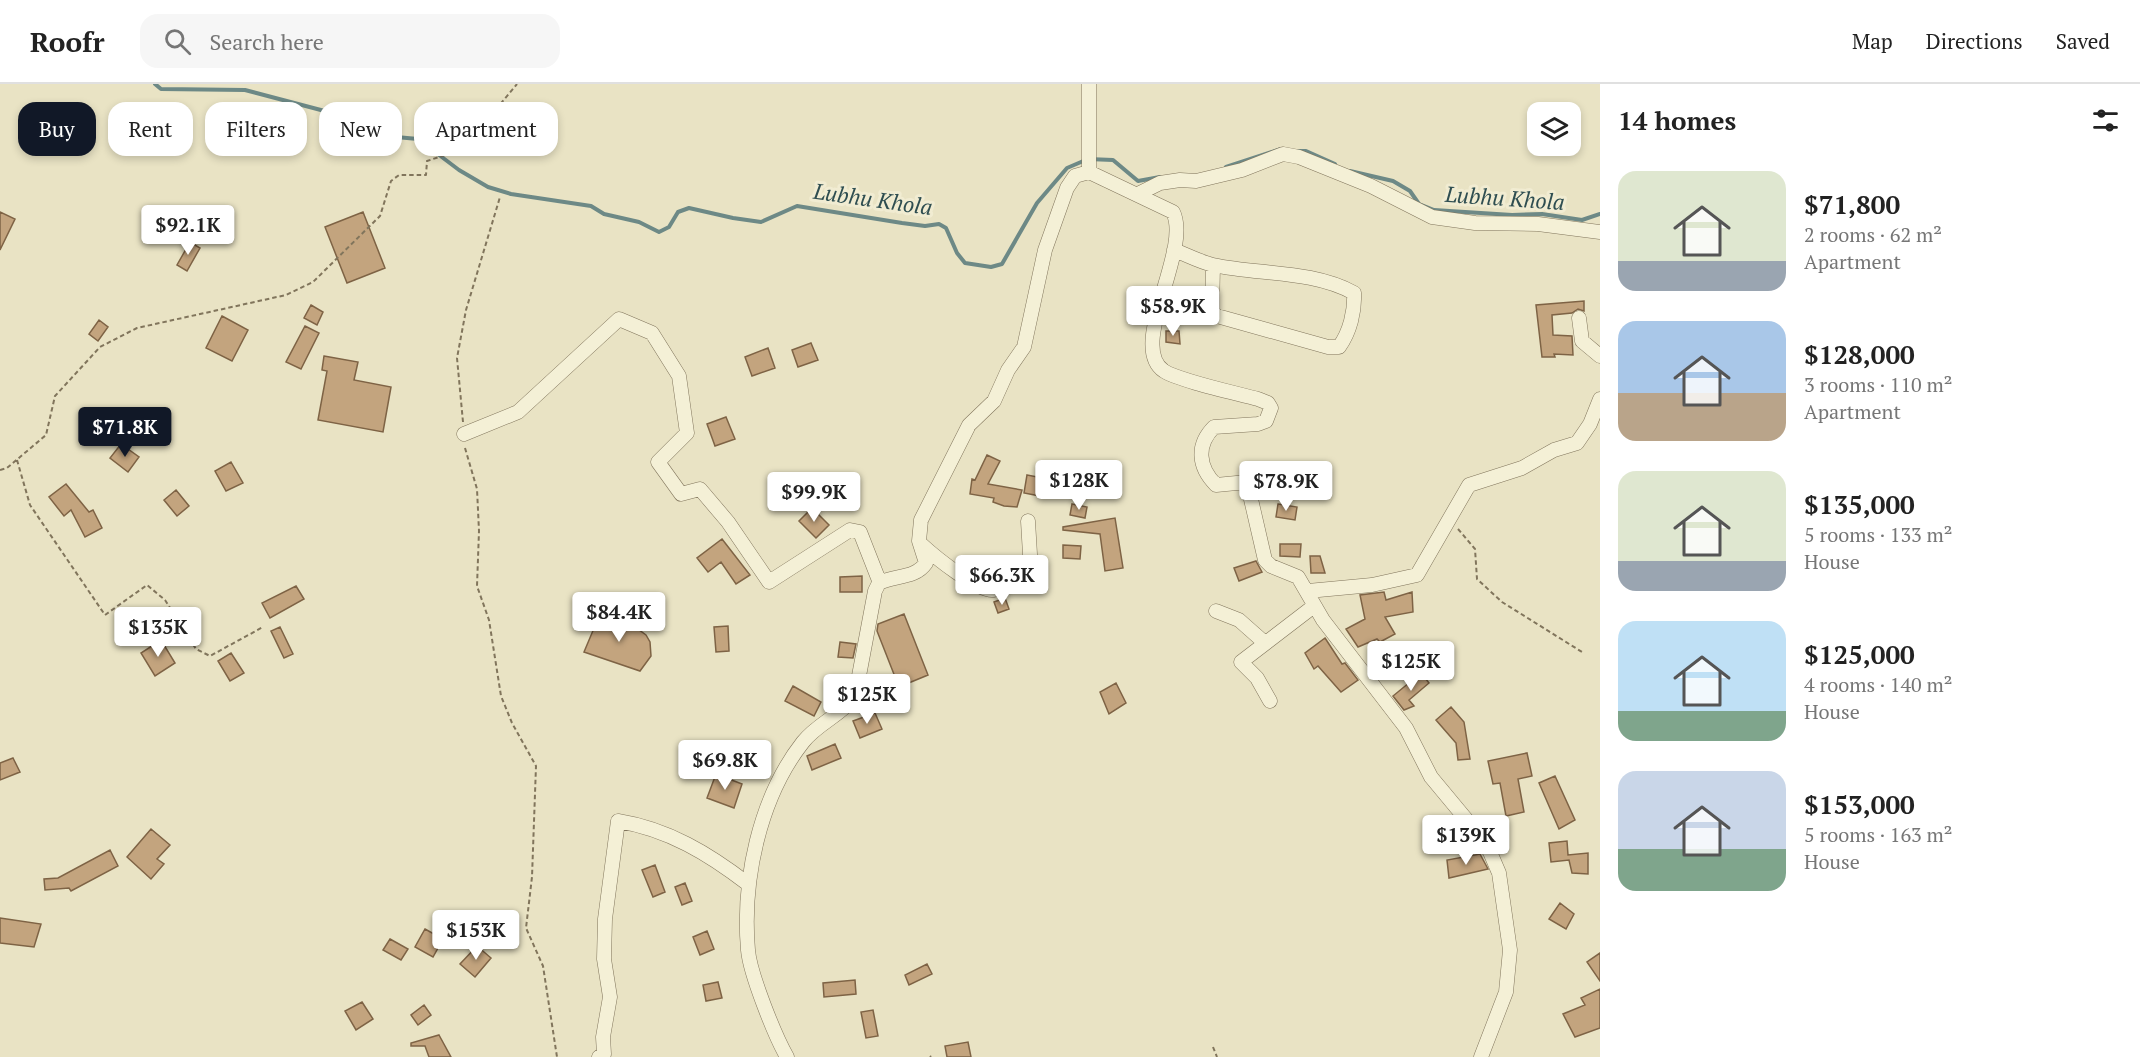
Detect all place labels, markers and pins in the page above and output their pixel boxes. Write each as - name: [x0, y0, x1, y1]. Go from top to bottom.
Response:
- pin: $92.1K: [139, 205, 237, 256]
- pin: $58.9K: [1124, 286, 1222, 337]
- pin: $71.8K: [76, 407, 174, 458]
- pin: $128K: [1037, 460, 1121, 511]
- pin: $78.9K: [1237, 461, 1335, 512]
- pin: $99.9K: [765, 472, 863, 523]
- pin: $66.3K: [953, 555, 1051, 606]
- pin: $84.4K: [570, 592, 668, 643]
- pin: $135K: [116, 607, 200, 658]
- pin: $125K: [1369, 641, 1453, 692]
- pin: $125K: [825, 674, 909, 725]
- pin: $69.8K: [676, 740, 774, 791]
- pin: $139K: [1424, 815, 1508, 866]
- pin: $153K: [434, 910, 518, 961]

